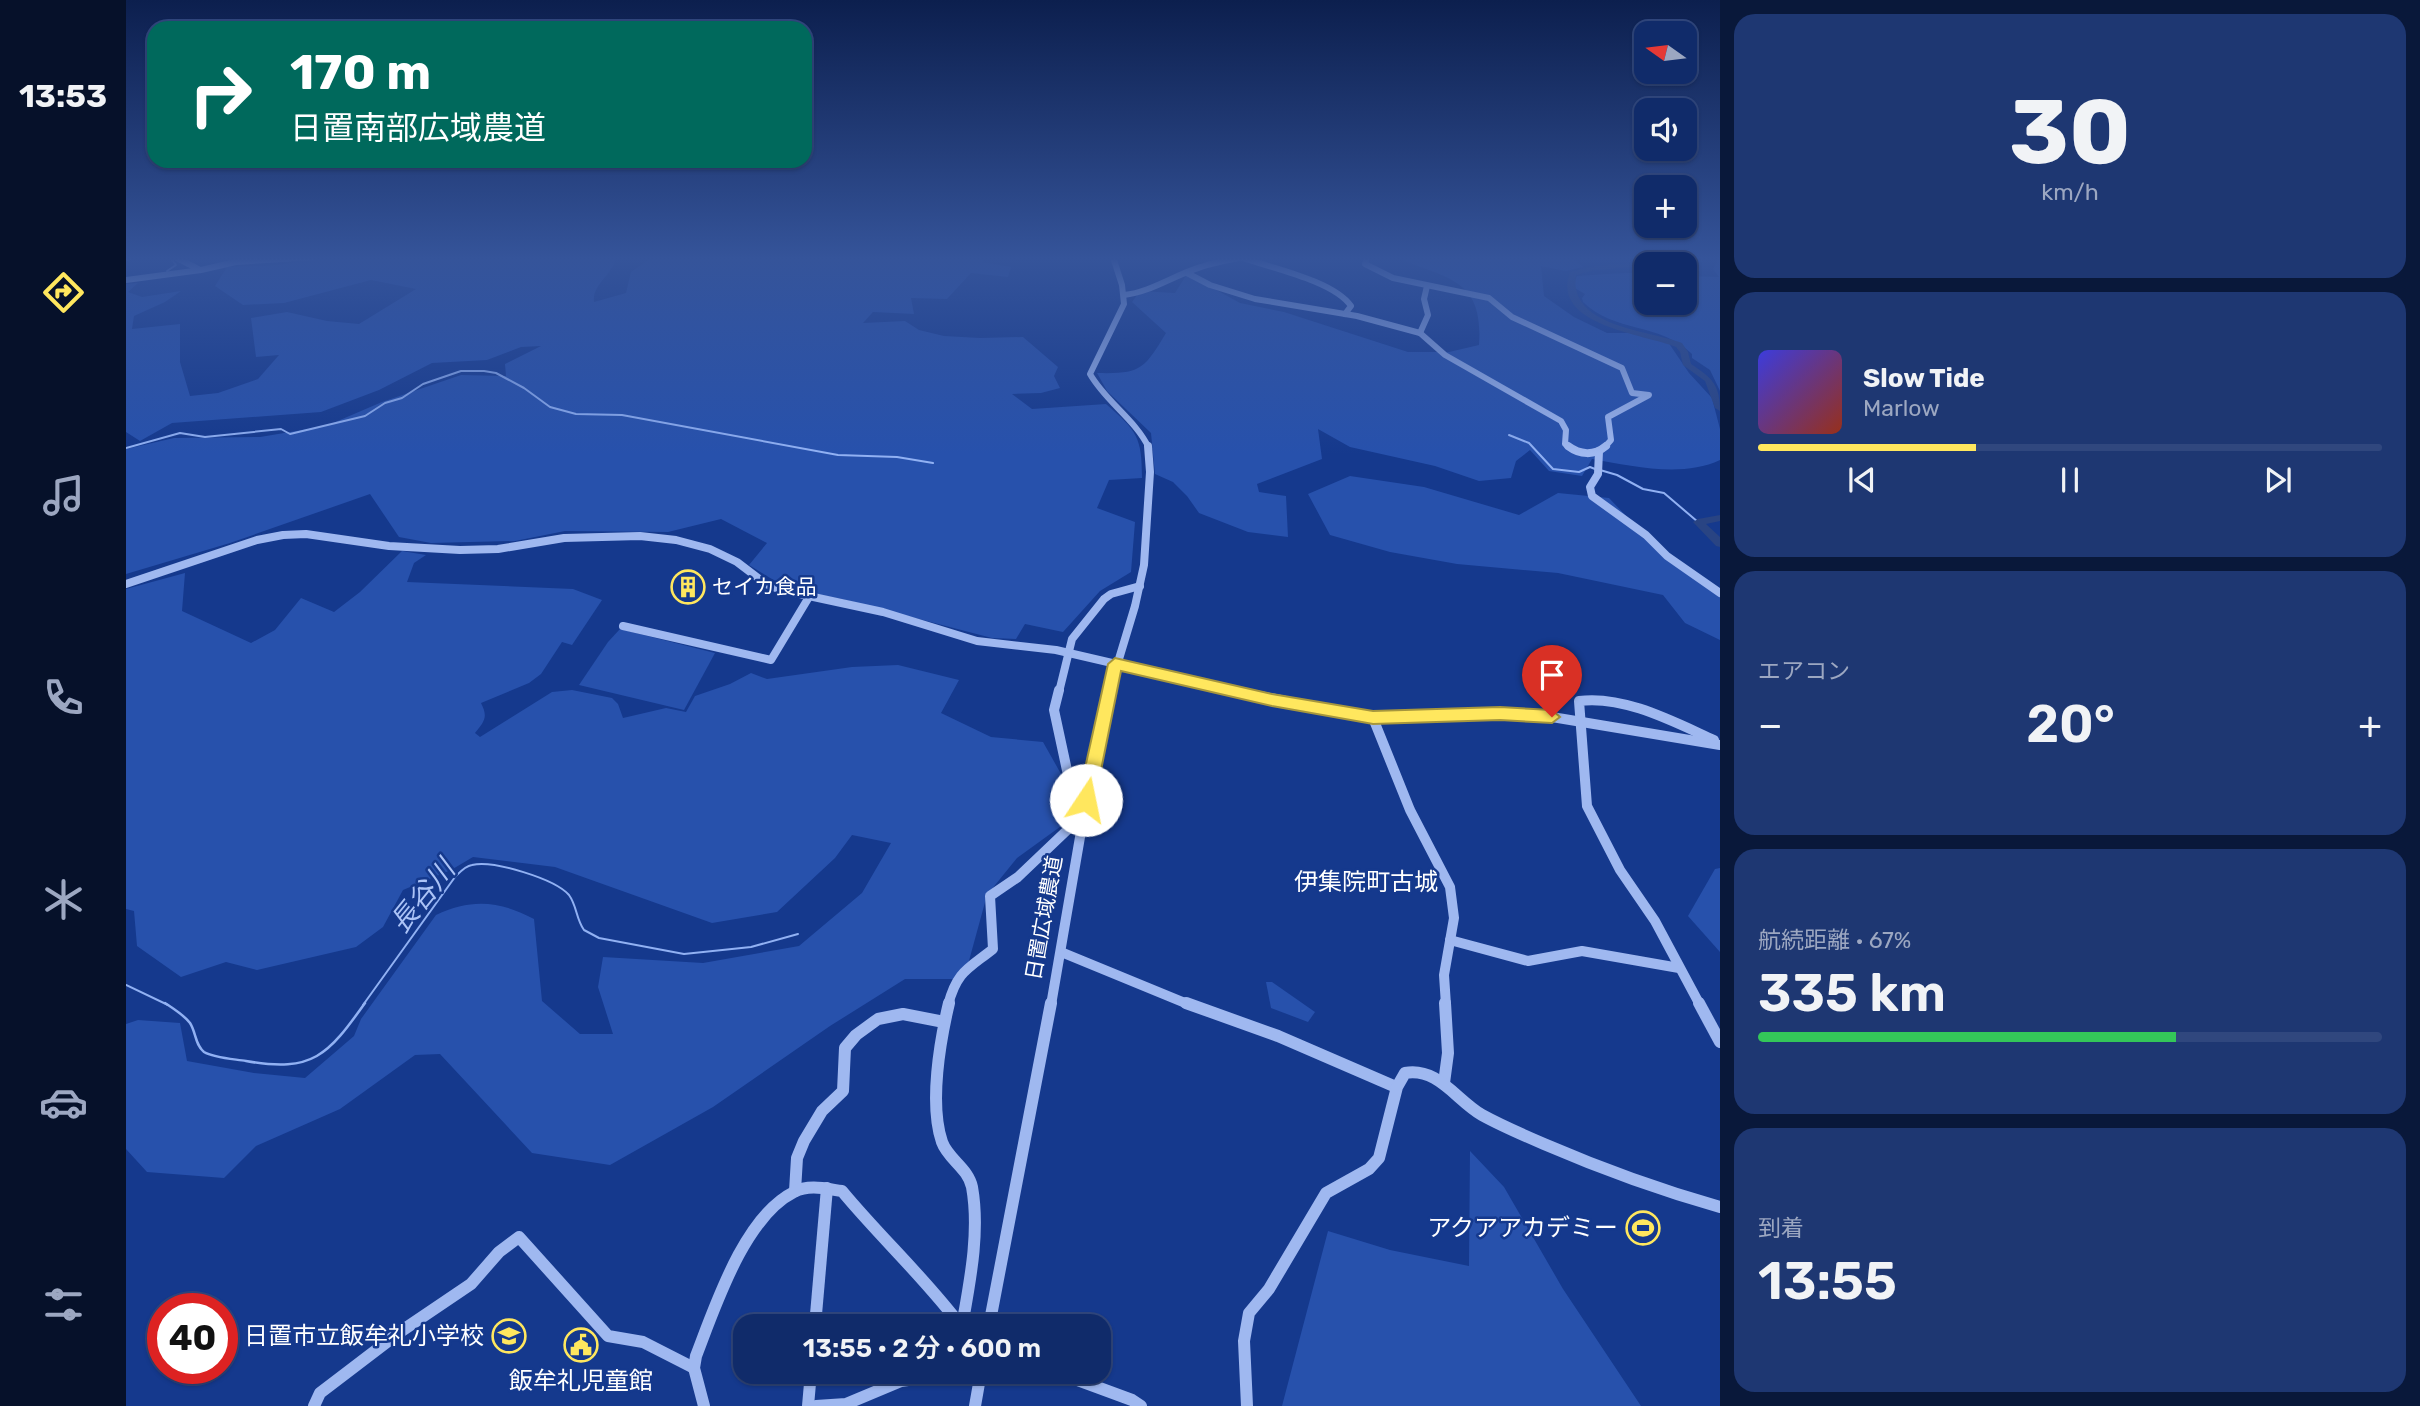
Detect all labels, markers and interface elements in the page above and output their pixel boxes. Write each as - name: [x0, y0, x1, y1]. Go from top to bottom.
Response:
- north arrow: [1634, 21, 1698, 84]
- map controls: [1634, 21, 1697, 315]
- text: 170 m: [290, 43, 431, 101]
- icon: right: [175, 49, 266, 140]
- text: 13:53: [19, 77, 107, 115]
- text: 30: [2009, 78, 2131, 186]
- button: sound: [1634, 98, 1697, 161]
- text: 日置南部広域農道: [290, 109, 546, 147]
- button: +: [1634, 175, 1697, 238]
- text: km/h: [2041, 178, 2099, 206]
- button: −: [1634, 252, 1697, 315]
- icon: directions: [39, 268, 88, 317]
- text: Slow Tide: [1863, 363, 1985, 394]
- text: Marlow: [1863, 394, 1940, 422]
- icon: previous: [1843, 461, 1881, 499]
- icon: pause: [2051, 461, 2089, 499]
- icon: next: [2259, 461, 2297, 499]
- icon: music: [39, 471, 88, 520]
- building icon: セイカ食品: [669, 568, 707, 606]
- place label: セイカ食品: [712, 574, 817, 599]
- pin: [1522, 645, 1582, 717]
- icon: arrive: [1533, 656, 1571, 694]
- text: エアコン: [1758, 657, 1850, 685]
- icon: phone: [39, 673, 88, 722]
- text: 20°: [2026, 693, 2115, 755]
- text: −: [1758, 702, 1783, 748]
- text: +: [2358, 702, 2382, 748]
- position arrow: [1049, 763, 1123, 837]
- water label: 長谷川: [383, 851, 464, 939]
- street label: 日置広域農道: [1020, 854, 1067, 982]
- district label: 伊集院町古城: [1294, 868, 1438, 896]
- icon: climate: [39, 875, 88, 924]
- text: 航続距離 · 67%: [1758, 926, 1911, 954]
- text: 335 km: [1758, 962, 1946, 1024]
- icon: car: [39, 1078, 88, 1127]
- sports icon: アクアアカデミー: [1624, 1209, 1662, 1247]
- place label: アクアアカデミー: [1427, 1214, 1618, 1242]
- text: 到着: [1758, 1214, 1804, 1242]
- text: 13:55: [1758, 1250, 1897, 1312]
- icon: filters: [39, 1280, 88, 1329]
- speed limit sign: 40: [147, 1293, 238, 1384]
- school or university icon: 日置市立飯牟礼小学校: [490, 1317, 528, 1355]
- place label: 日置市立飯牟礼小学校: [244, 1322, 484, 1350]
- public building icon: 飯牟礼児童館: [562, 1326, 600, 1364]
- text: 13:55 · 2 分 · 600 m: [803, 1333, 1041, 1364]
- place label: 飯牟礼児童館: [509, 1367, 653, 1395]

